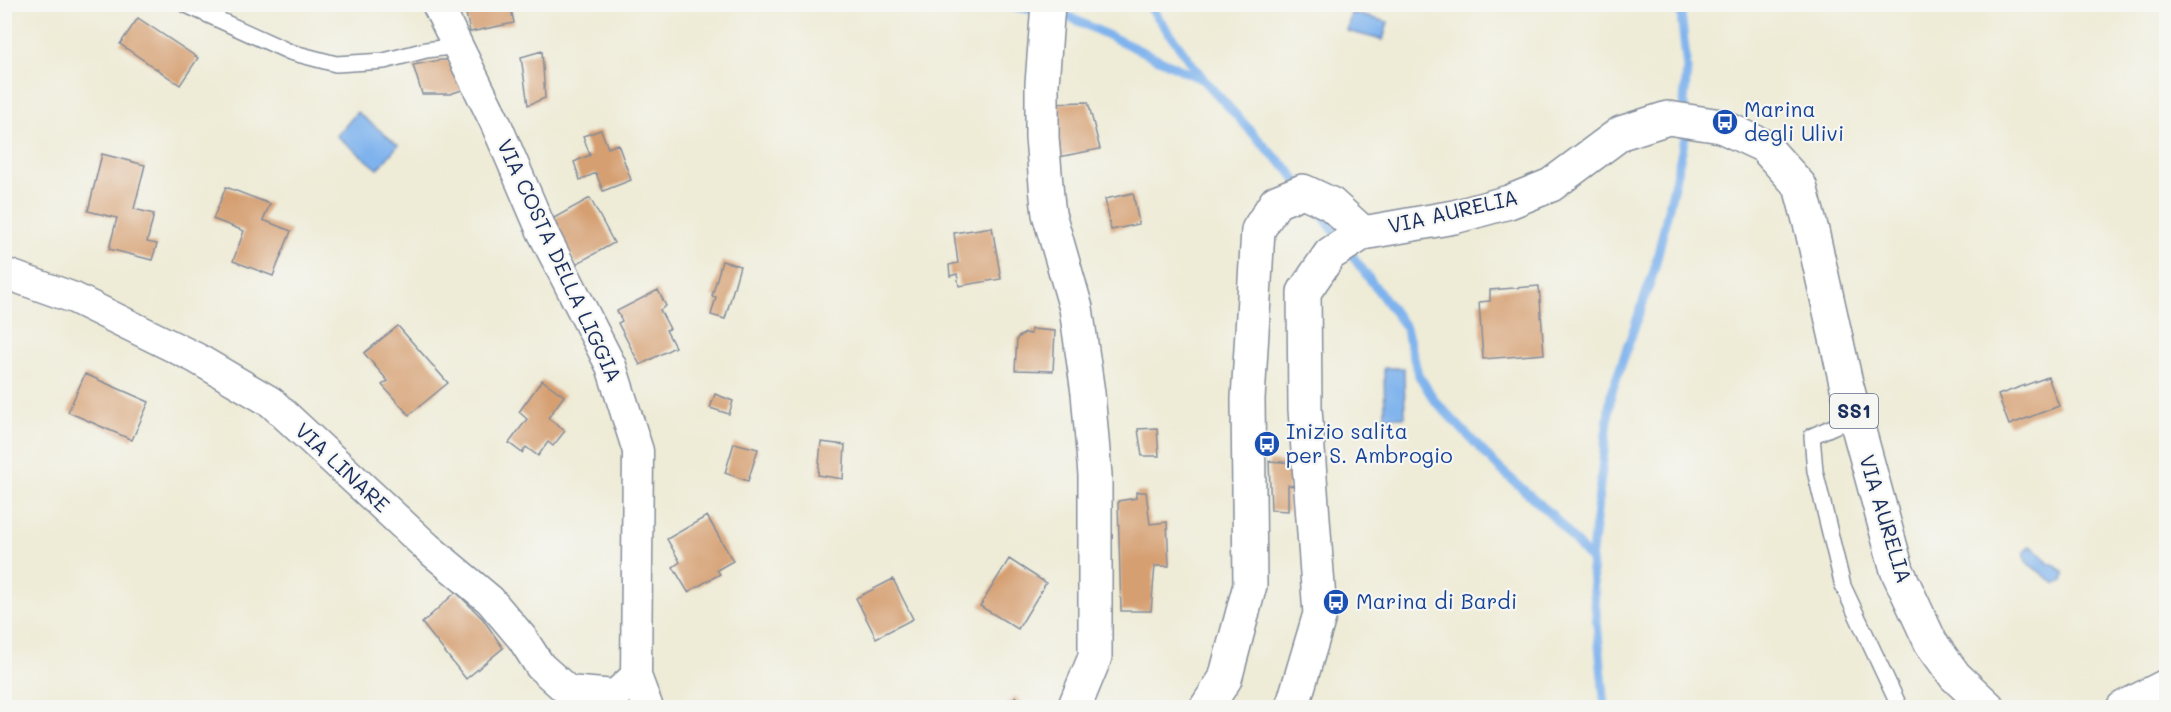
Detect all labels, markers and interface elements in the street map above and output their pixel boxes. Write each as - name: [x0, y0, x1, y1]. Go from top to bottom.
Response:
- place label: Marina degli Ulivi: [1744, 95, 1844, 146]
- bus stop icon: Marina degli Ulivi: [1710, 107, 1740, 137]
- street label: VIA COSTA DELLA LIGGIA: [492, 134, 629, 386]
- street label: VIA AURELIA: [1385, 182, 1520, 239]
- road number: SS1: [1830, 394, 1878, 428]
- street label: VIA LINARE: [290, 416, 396, 518]
- place label: Inizio salita per S. Ambrogio: [1286, 417, 1453, 468]
- bus stop icon: Inizio salita per S. Ambrogio: [1252, 429, 1282, 459]
- street label: VIA AURELIA: [1854, 451, 1919, 586]
- bus stop icon: Marina di Bardi: [1321, 587, 1351, 617]
- place label: Marina di Bardi: [1356, 587, 1517, 614]

